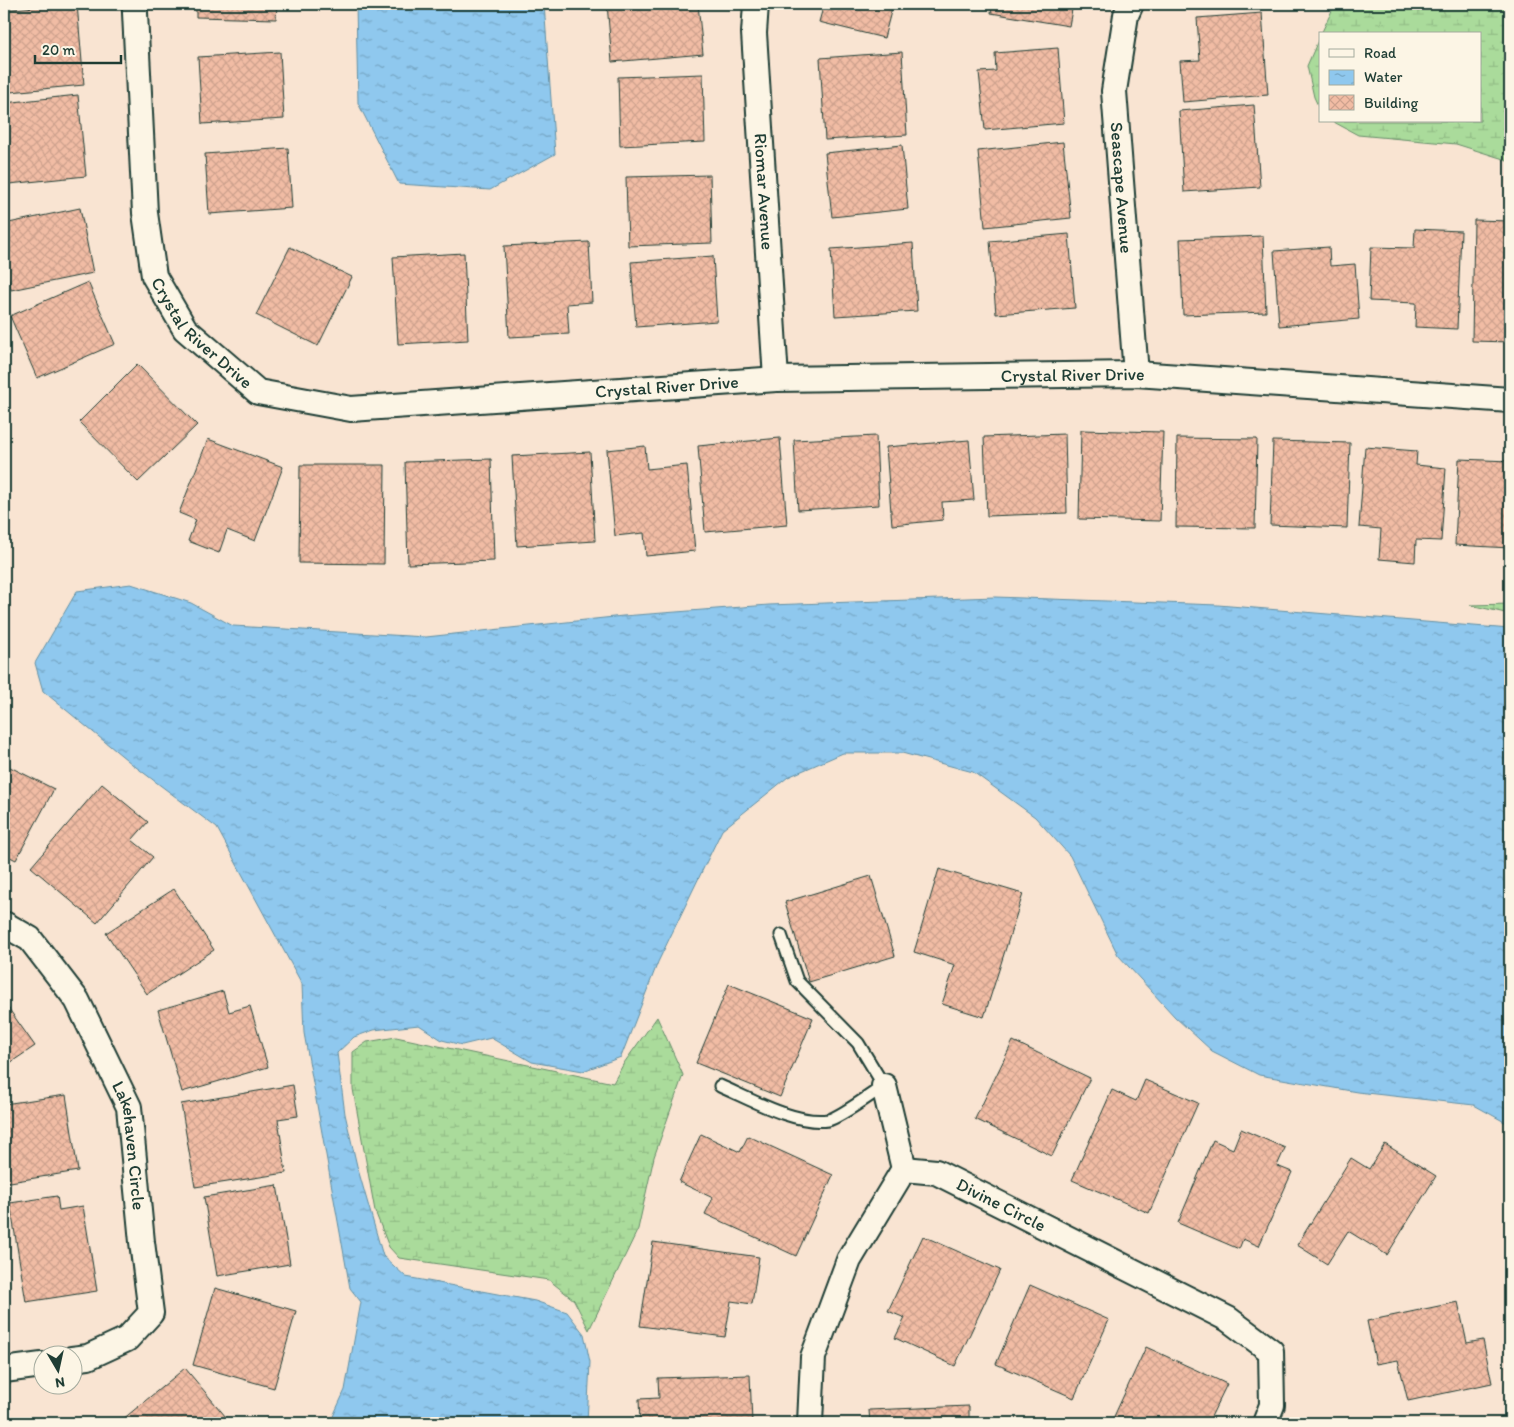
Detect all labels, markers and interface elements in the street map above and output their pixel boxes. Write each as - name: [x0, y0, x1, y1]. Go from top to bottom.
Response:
- scale bar: [35, 32, 121, 64]
- legend: [1319, 32, 1482, 122]
- text: 20 m: [42, 41, 76, 59]
- text: Road: [1364, 44, 1397, 62]
- text: Water: [1364, 68, 1403, 86]
- text: Building: [1364, 94, 1418, 112]
- street label: Seascape Avenue: [1105, 121, 1138, 254]
- street label: Riomar Avenue: [749, 132, 779, 251]
- street label: Crystal River Drive: [146, 273, 257, 393]
- street label: Crystal River Drive: [1001, 363, 1145, 387]
- street label: Crystal River Drive: [594, 371, 740, 403]
- street label: Lakehaven Circle: [107, 1077, 150, 1211]
- street label: Divine Circle: [953, 1173, 1050, 1237]
- north arrow: [32, 1344, 82, 1394]
- text: N: [54, 1373, 66, 1391]

